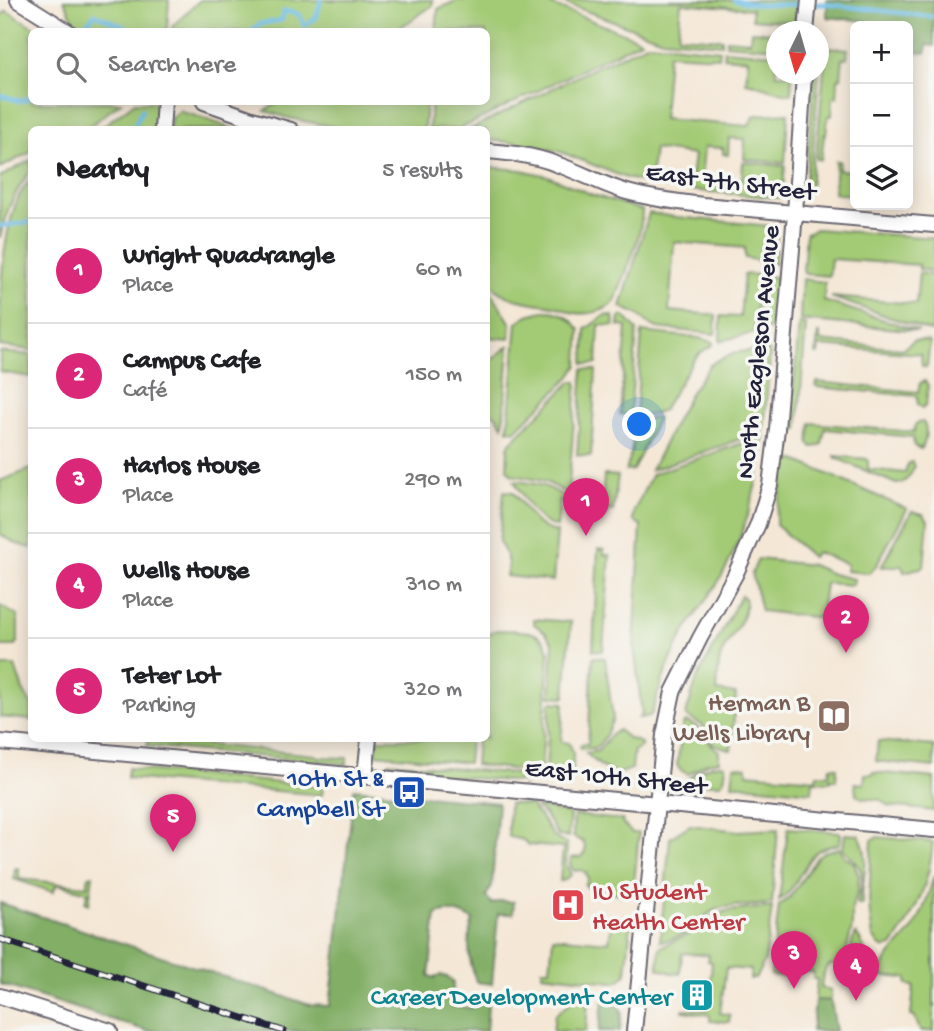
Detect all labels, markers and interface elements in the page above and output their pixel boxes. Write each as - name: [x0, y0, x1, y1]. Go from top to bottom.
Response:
- north arrow: [766, 21, 829, 84]
- map controls: [850, 21, 913, 210]
- button: +: [850, 21, 913, 84]
- search box: [28, 28, 490, 105]
- icon: search: [52, 48, 90, 86]
- text: Search here: [108, 51, 236, 82]
- button: −: [850, 84, 913, 147]
- button: layers: [850, 147, 913, 210]
- text: Nearby: [56, 154, 149, 189]
- text: 5 results: [382, 158, 462, 185]
- street label: East 7th Street: [644, 159, 819, 211]
- street label: North Eagleson Avenue: [732, 224, 789, 481]
- text: Wright Quadrangle: [123, 242, 335, 273]
- text: 1: [74, 257, 84, 284]
- text: 60 m: [416, 257, 462, 284]
- text: Place: [123, 273, 173, 300]
- text: Campus Cafe: [123, 347, 261, 378]
- text: 2: [73, 362, 85, 389]
- text: 150 m: [406, 362, 462, 389]
- text: Café: [123, 378, 167, 405]
- your location: [622, 407, 656, 441]
- text: Harlos House: [123, 452, 260, 483]
- text: 3: [73, 467, 85, 494]
- text: 290 m: [404, 467, 462, 494]
- pin: 1: [563, 478, 609, 536]
- text: Place: [123, 483, 173, 510]
- text: Wells House: [123, 557, 249, 588]
- text: 4: [74, 572, 84, 599]
- text: 310 m: [406, 572, 462, 599]
- text: Place: [123, 588, 173, 615]
- pin: 2: [823, 595, 869, 653]
- text: Teter Lot: [123, 662, 219, 693]
- text: 5: [73, 677, 85, 704]
- text: 320 m: [404, 677, 462, 704]
- place label: Herman B Wells Library: [673, 690, 811, 751]
- text: Parking: [123, 693, 196, 720]
- library icon: Herman B Wells Library: [815, 697, 853, 735]
- street label: East 10th Street: [523, 755, 710, 805]
- place label: 10th St & Campbell St: [257, 766, 386, 827]
- bus stop icon: 10th St & Campbell St: [390, 773, 428, 811]
- pin: 5: [150, 794, 196, 852]
- place label: IU Student Health Center: [592, 879, 747, 940]
- hospital icon: IU Student Health Center: [549, 886, 587, 924]
- pin: 3: [771, 931, 817, 989]
- pin: 4: [833, 943, 879, 1001]
- building icon: Career Development Center: [678, 976, 716, 1014]
- place label: Career Development Center: [371, 984, 675, 1015]

